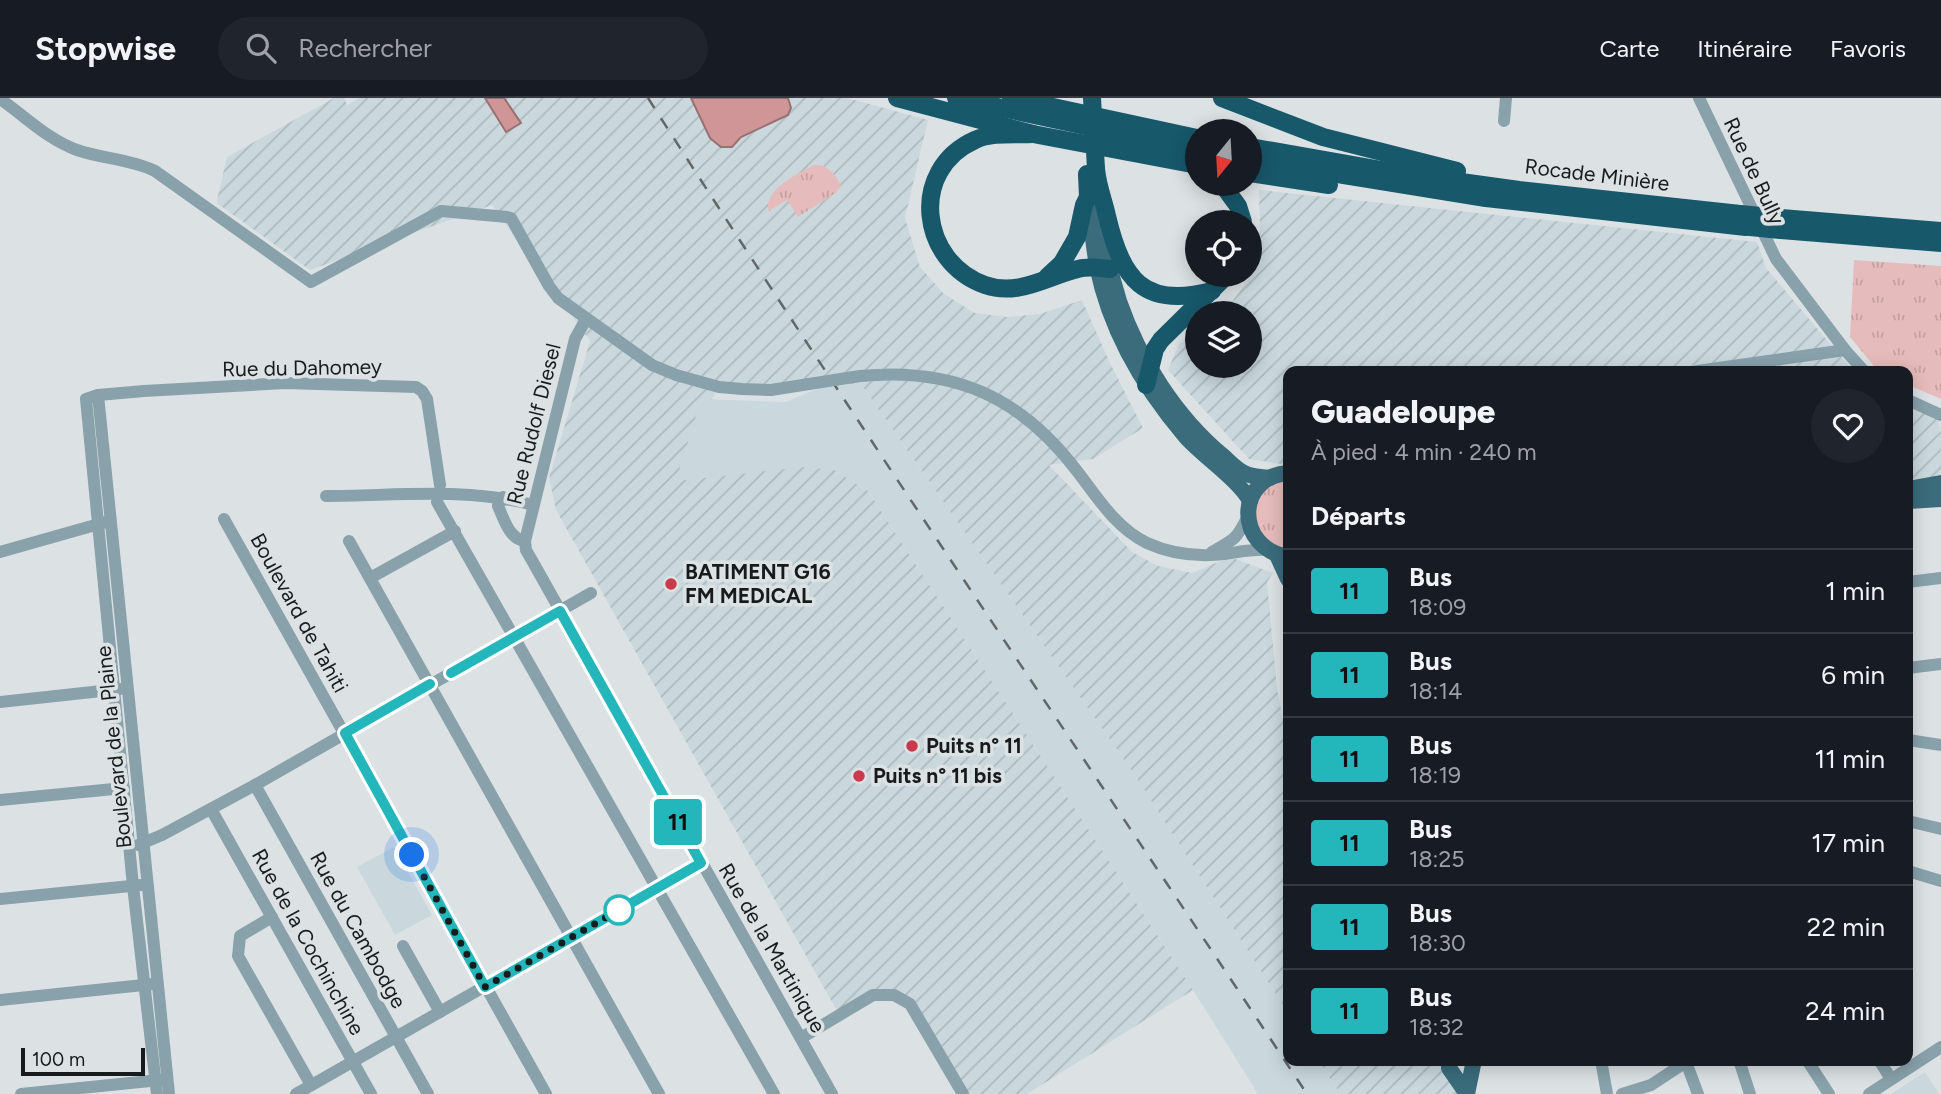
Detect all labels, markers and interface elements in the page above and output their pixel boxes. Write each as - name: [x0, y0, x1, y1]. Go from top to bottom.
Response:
- search box: [218, 17, 708, 80]
- text: Stopwise: [35, 29, 176, 68]
- icon: search: [242, 29, 280, 67]
- text: Rechercher: [298, 32, 432, 64]
- text: Carte: [1599, 34, 1659, 63]
- text: Itinéraire: [1697, 34, 1792, 63]
- text: Favoris: [1830, 34, 1906, 63]
- street label: Rue de Bully: [1719, 113, 1790, 228]
- north arrow: [1185, 119, 1262, 196]
- map controls: [1185, 119, 1262, 378]
- street label: Rocade Minière: [1523, 153, 1671, 196]
- button: locate: [1185, 210, 1262, 287]
- button: layers: [1185, 301, 1262, 378]
- street label: Rue Rudolf Diesel: [501, 341, 566, 507]
- street label: Rue du Dahomey: [222, 354, 382, 381]
- button: heart: [1811, 389, 1885, 463]
- text: Guadeloupe: [1311, 392, 1495, 431]
- text: À pied · 4 min · 240 m: [1311, 438, 1536, 466]
- text: Départs: [1311, 500, 1406, 532]
- street label: Boulevard de Tahiti: [245, 529, 353, 697]
- place label: BATIMENT G16 FM MEDICAL: [685, 559, 831, 608]
- text: Bus: [1409, 561, 1452, 593]
- text: 1 min: [1825, 575, 1885, 607]
- marker: BATIMENT G16 FM MEDICAL: [663, 576, 679, 592]
- text: 11: [1339, 576, 1360, 605]
- text: 18:09: [1409, 593, 1466, 621]
- street label: Boulevard de la Plaine: [90, 645, 137, 850]
- text: Bus: [1409, 645, 1452, 677]
- text: 6 min: [1821, 659, 1885, 691]
- text: 11: [1339, 660, 1360, 689]
- text: 18:14: [1409, 677, 1462, 705]
- text: Bus: [1409, 729, 1452, 761]
- place label: Puits n° 11: [926, 733, 1022, 758]
- marker: Puits n° 11: [904, 738, 920, 754]
- text: 11 min: [1814, 743, 1885, 775]
- text: 11: [1339, 744, 1360, 773]
- text: 18:19: [1409, 761, 1461, 789]
- place label: Puits n° 11 bis: [873, 763, 1002, 788]
- marker: Puits n° 11 bis: [851, 768, 867, 784]
- line badge: 11: [646, 799, 710, 845]
- text: 11: [668, 807, 688, 836]
- text: Bus: [1409, 813, 1452, 845]
- text: 17 min: [1811, 827, 1885, 859]
- text: 11: [1339, 828, 1360, 857]
- your location: [394, 837, 429, 872]
- street label: Rue de la Cochinchine: [247, 844, 370, 1039]
- text: 18:25: [1409, 845, 1465, 873]
- street label: Rue du Cambodge: [305, 847, 412, 1012]
- street label: Rue de la Martinique: [714, 859, 831, 1037]
- unlabelled marker: [604, 895, 634, 925]
- text: Bus: [1409, 897, 1452, 929]
- text: 22 min: [1807, 911, 1885, 943]
- text: 11: [1339, 912, 1360, 941]
- text: 18:30: [1409, 929, 1466, 957]
- text: Bus: [1409, 981, 1452, 1013]
- text: 24 min: [1805, 995, 1885, 1027]
- text: 11: [1339, 996, 1360, 1025]
- text: 18:32: [1409, 1013, 1464, 1041]
- scale bar: [21, 1045, 145, 1077]
- text: 100 m: [32, 1048, 85, 1071]

